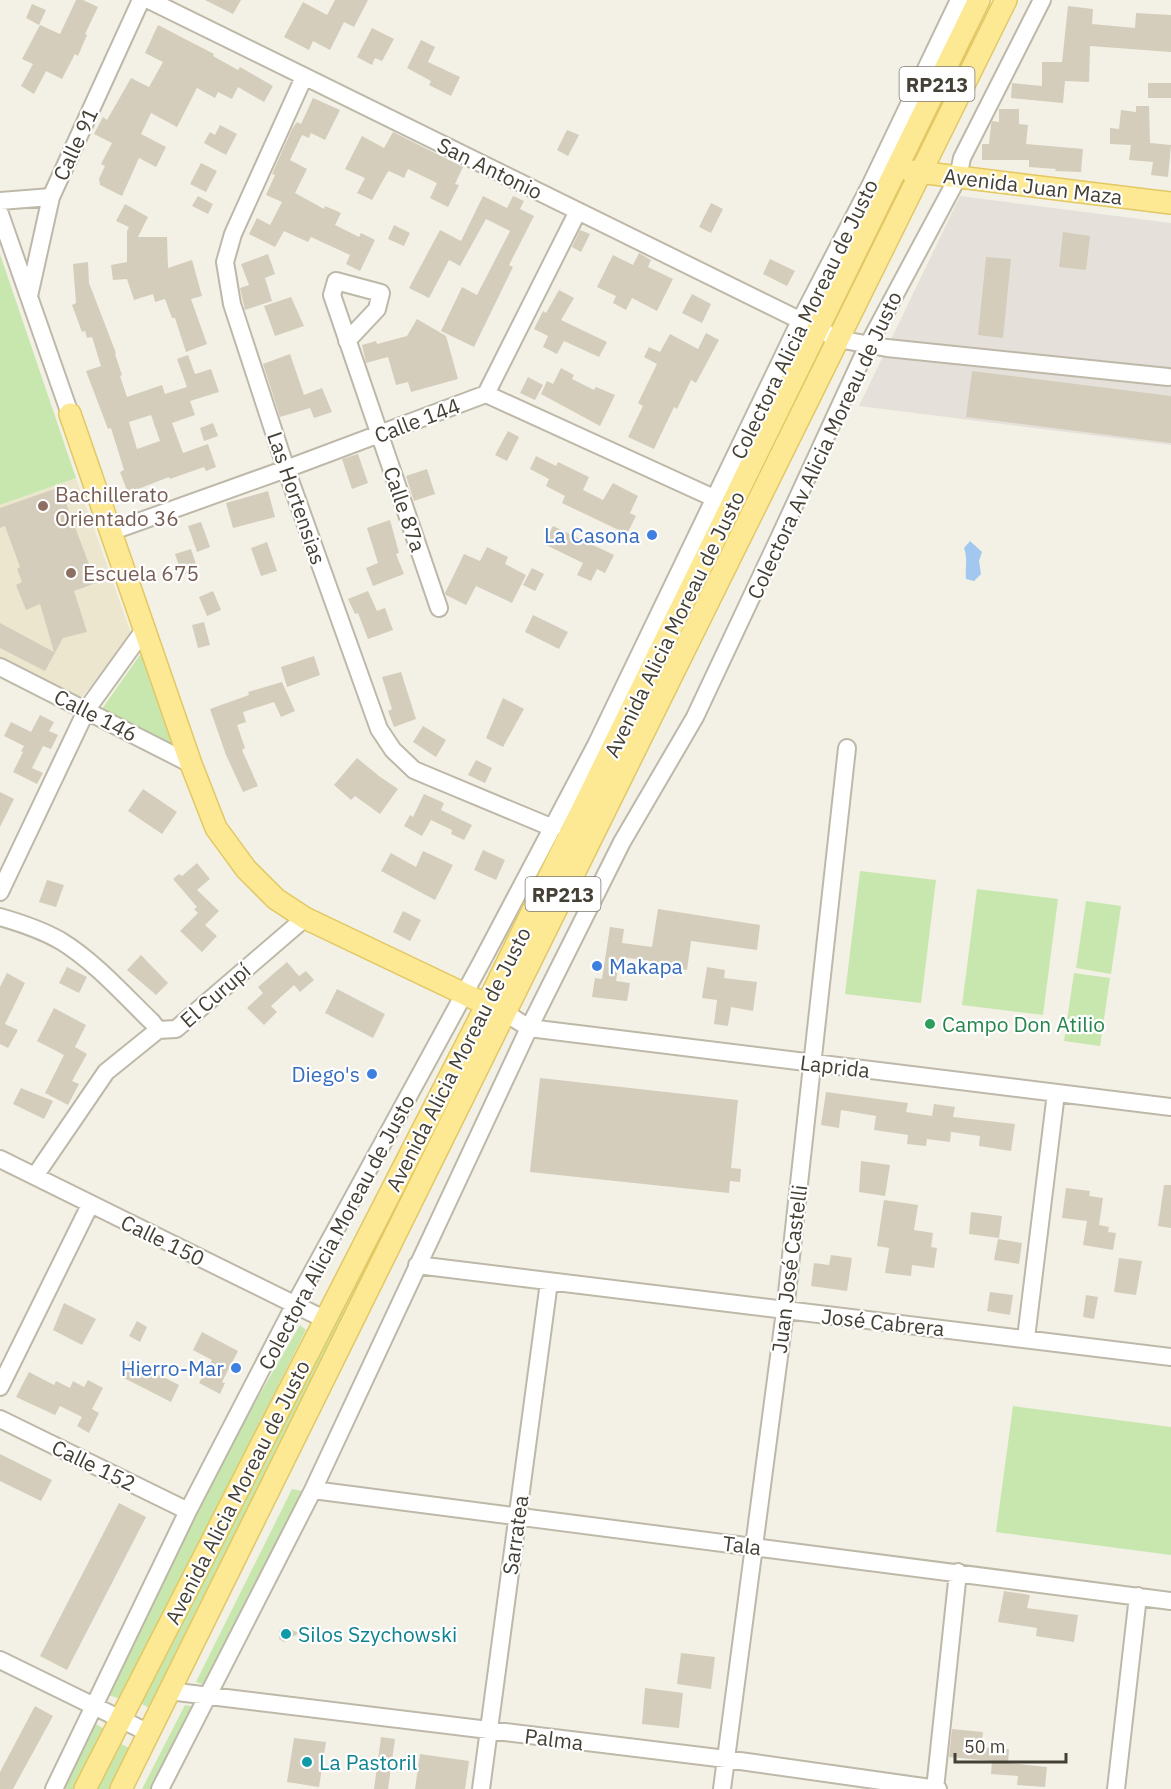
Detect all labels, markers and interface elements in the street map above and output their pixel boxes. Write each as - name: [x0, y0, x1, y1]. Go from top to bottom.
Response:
- road number: RP213: [900, 67, 974, 101]
- street label: Calle 91: [46, 103, 104, 185]
- street label: San Antonio: [433, 130, 547, 206]
- street label: Avenida Juan Maza: [942, 161, 1124, 211]
- street label: Colectora Alicia Moreau de Justo: [724, 174, 884, 464]
- street label: Colectora Av Alicia Moreau de Justo: [740, 287, 908, 603]
- street label: Calle 144: [370, 391, 464, 449]
- street label: Las Hortensias: [261, 428, 333, 568]
- street label: Calle 87a: [377, 463, 433, 555]
- place label: Bachillerato Orientado 36: [55, 480, 179, 532]
- street label: Avenida Alicia Moreau de Justo: [597, 486, 751, 762]
- marker: Bachillerato Orientado 36: [36, 499, 50, 513]
- place label: La Casona: [544, 521, 640, 549]
- marker: La Casona: [645, 528, 659, 542]
- place label: Escuela 675: [83, 559, 199, 587]
- marker: Escuela 675: [64, 566, 78, 580]
- street label: Calle 146: [50, 682, 142, 748]
- road number: RP213: [526, 877, 600, 911]
- street label: Avenida Alicia Moreau de Justo: [379, 922, 537, 1196]
- place label: Makapa: [609, 952, 683, 980]
- street label: El Curupí: [174, 957, 256, 1033]
- marker: Makapa: [590, 959, 604, 973]
- place label: Campo Don Atilio: [942, 1010, 1105, 1038]
- marker: Campo Don Atilio: [923, 1017, 937, 1031]
- street label: Laprida: [798, 1048, 872, 1084]
- place label: Diego's: [292, 1060, 360, 1088]
- marker: Diego's: [365, 1067, 379, 1081]
- street label: Colectora Alicia Moreau de Justo: [251, 1089, 421, 1375]
- street label: Juan José Castelli: [765, 1183, 813, 1355]
- street label: Calle 150: [116, 1208, 210, 1272]
- street label: José Cabrera: [820, 1302, 946, 1342]
- place label: Hierro-Mar: [121, 1354, 224, 1382]
- street label: Avenida Alicia Moreau de Justo: [158, 1355, 316, 1629]
- marker: Hierro-Mar: [229, 1361, 243, 1375]
- street label: Calle 152: [47, 1433, 141, 1497]
- street label: Sarratea: [496, 1493, 534, 1577]
- street label: Tala: [721, 1529, 763, 1561]
- place label: Silos Szychowski: [298, 1620, 457, 1648]
- marker: Silos Szychowski: [279, 1627, 293, 1641]
- street label: Palma: [523, 1722, 585, 1756]
- scale bar: [955, 1726, 1066, 1764]
- text: 50 m: [964, 1735, 1006, 1758]
- place label: La Pastoril: [319, 1748, 417, 1776]
- marker: La Pastoril: [300, 1755, 314, 1769]

